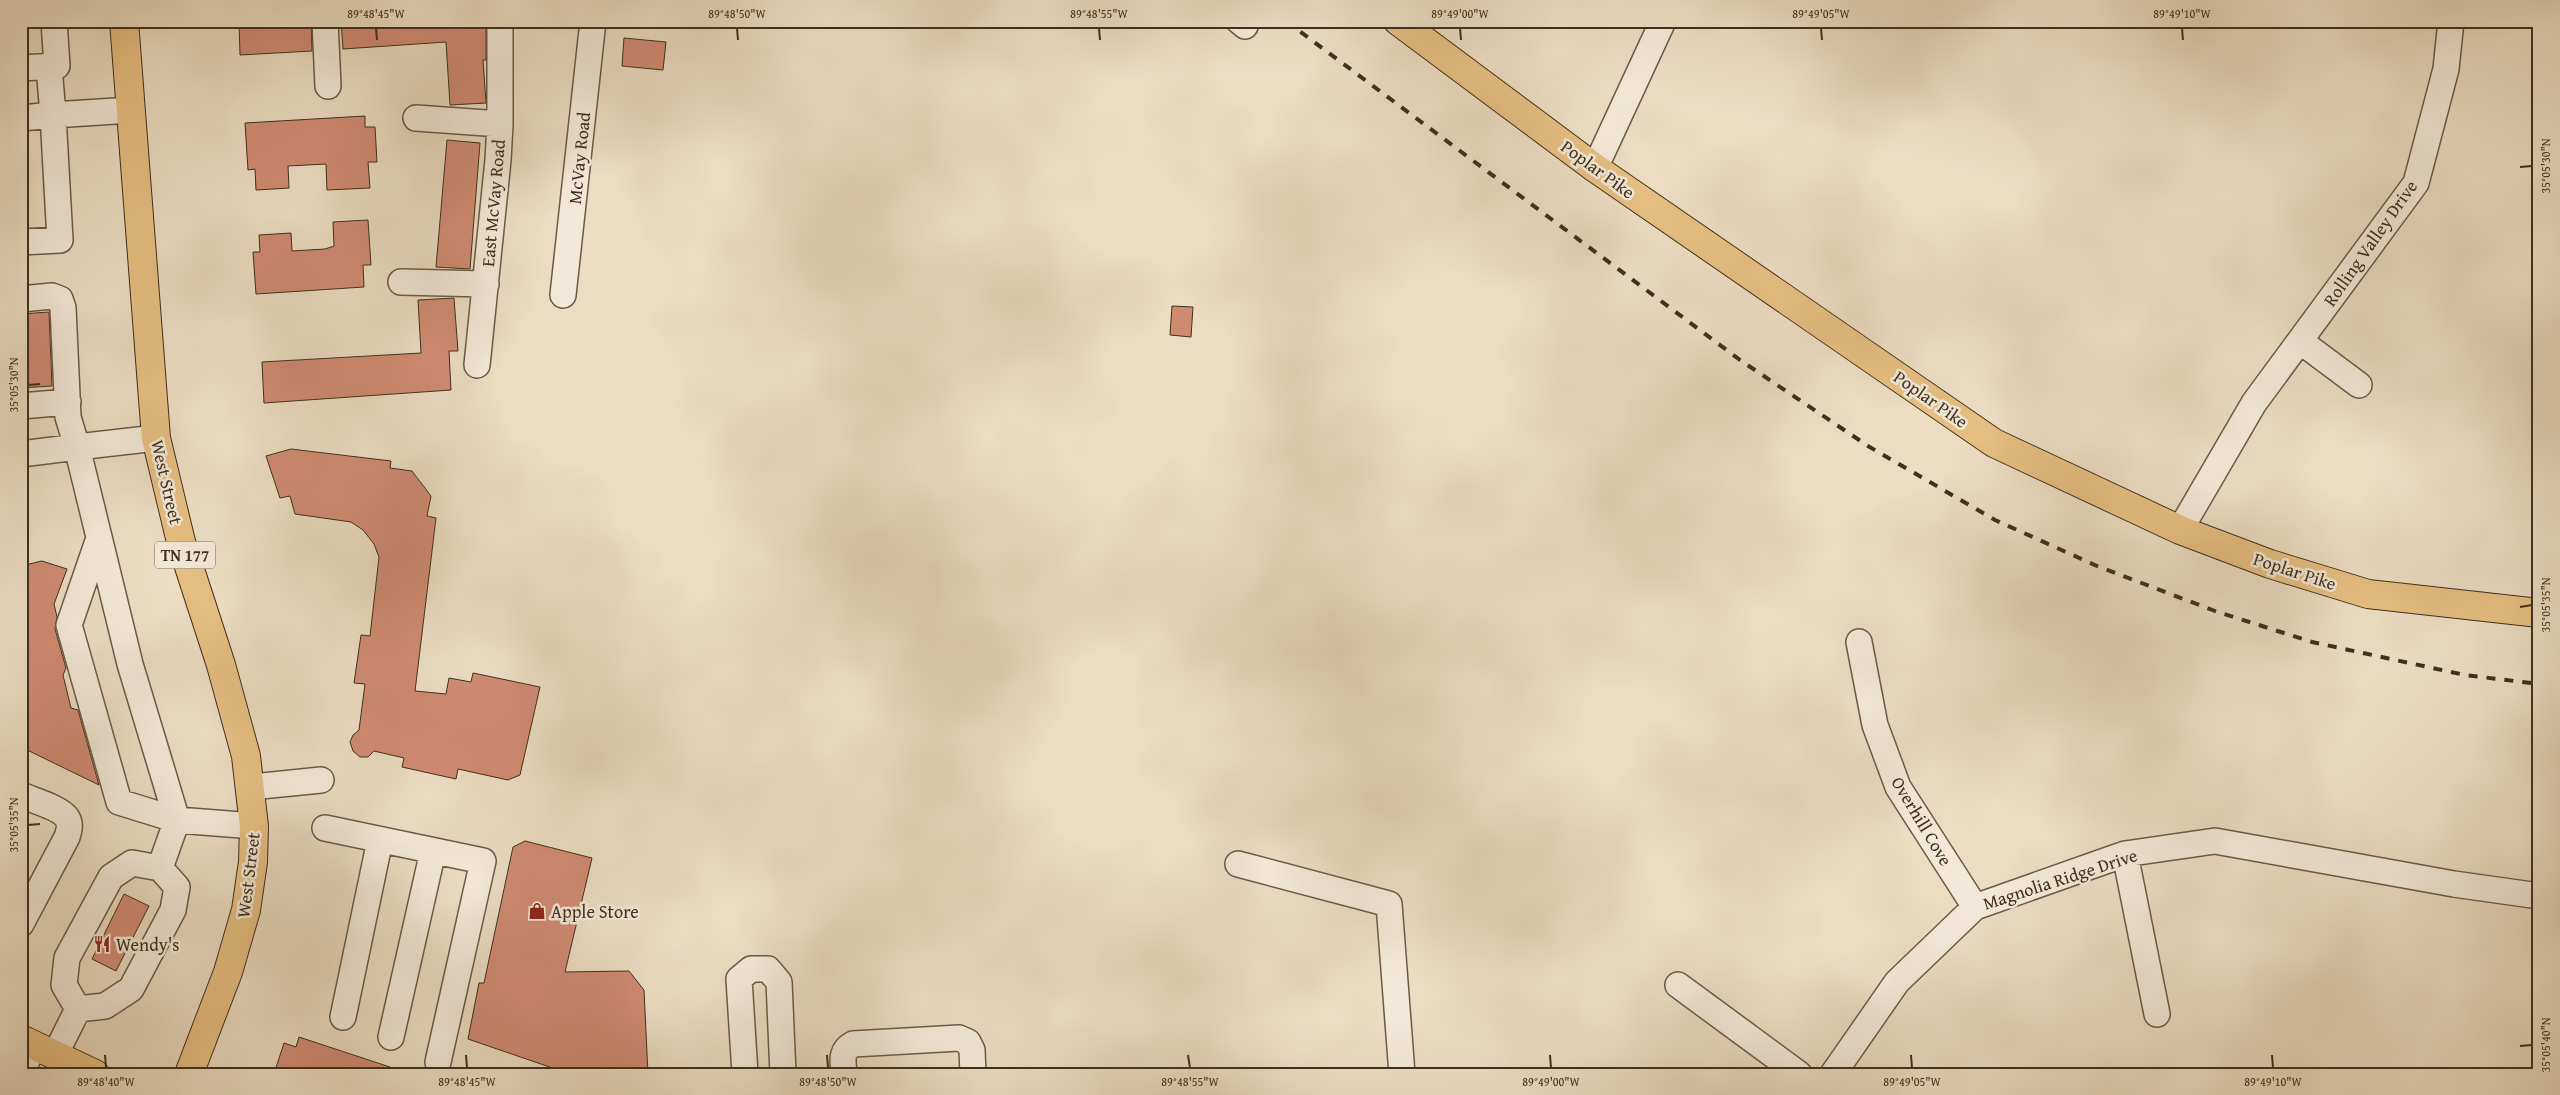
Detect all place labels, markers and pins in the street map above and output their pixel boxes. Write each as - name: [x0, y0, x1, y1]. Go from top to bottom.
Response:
- place label: Apple Store: [551, 898, 639, 925]
- shop icon: Apple Store: [527, 901, 547, 921]
- place label: Wendy's: [116, 931, 180, 958]
- restaurant icon: Wendy's: [92, 934, 112, 954]

